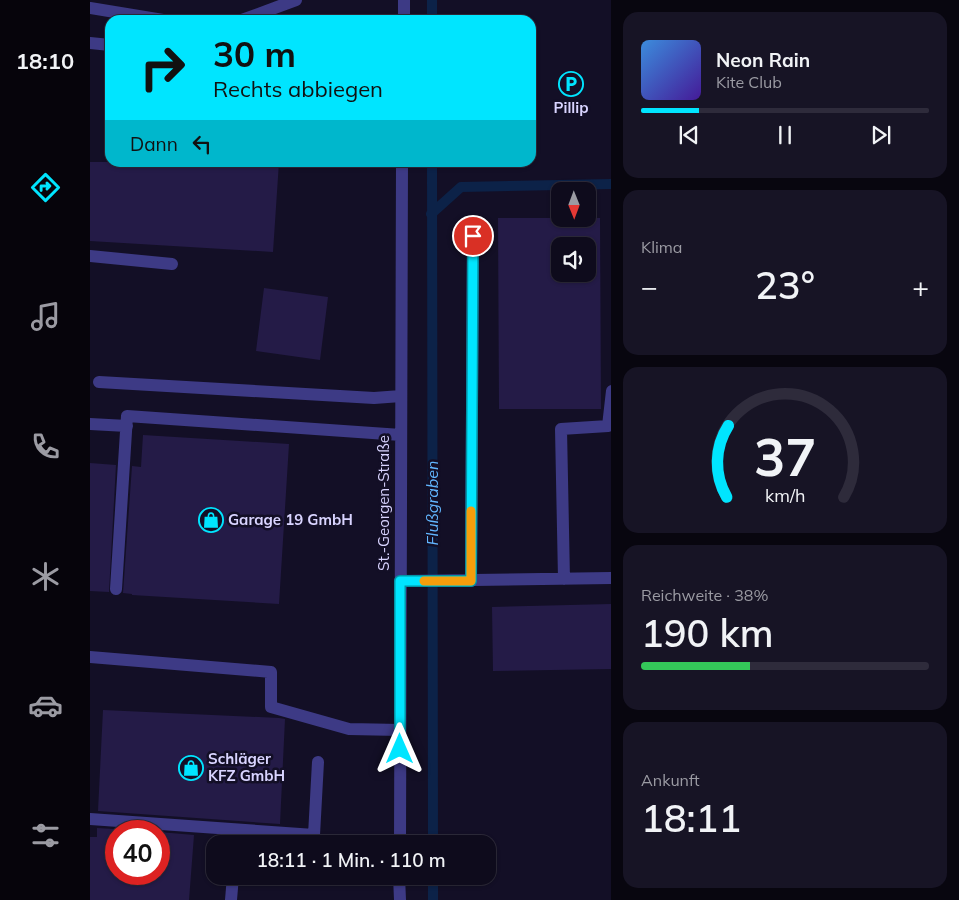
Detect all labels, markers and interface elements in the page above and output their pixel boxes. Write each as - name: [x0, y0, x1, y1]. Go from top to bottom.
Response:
- text: 30 m: [213, 32, 296, 76]
- icon: right: [130, 35, 195, 100]
- text: 18:10: [16, 47, 74, 75]
- text: Neon Rain: [716, 48, 810, 72]
- parking icon: Pillip: [558, 71, 584, 97]
- text: Kite Club: [716, 72, 782, 92]
- text: Rechts abbiegen: [213, 75, 383, 103]
- place label: Pillip: [554, 98, 588, 117]
- icon: previous: [675, 121, 703, 149]
- icon: pause: [771, 121, 799, 149]
- icon: next: [867, 121, 895, 149]
- icon: left: [188, 130, 216, 158]
- text: Dann: [130, 132, 178, 156]
- icon: directions: [28, 170, 63, 205]
- north arrow: [551, 182, 596, 228]
- map controls: [551, 182, 596, 282]
- pin: [452, 215, 494, 257]
- icon: arrive: [459, 222, 487, 250]
- button: sound: [551, 237, 596, 282]
- text: Klima: [641, 237, 682, 257]
- text: 23°: [755, 261, 815, 309]
- text: −: [641, 269, 658, 304]
- text: +: [912, 269, 929, 304]
- icon: music: [28, 299, 63, 334]
- text: 37: [754, 424, 816, 489]
- icon: phone: [28, 429, 63, 464]
- street label: St.-Georgen-Straße: [374, 435, 393, 571]
- water label: Flußgraben: [422, 461, 442, 545]
- text: km/h: [765, 484, 805, 506]
- shop icon: Garage 19 GmbH: [198, 507, 224, 533]
- place label: Garage 19 GmbH: [228, 510, 353, 529]
- icon: climate: [28, 559, 63, 594]
- text: Reichweite · 38%: [641, 585, 768, 605]
- text: 190 km: [641, 609, 774, 657]
- icon: car: [28, 688, 63, 723]
- position arrow: [373, 722, 425, 774]
- place label: Schläger KFZ GmbH: [208, 749, 285, 785]
- shop icon: Schläger KFZ GmbH: [178, 755, 204, 781]
- text: Ankunft: [641, 770, 700, 790]
- text: 18:11: [641, 794, 741, 842]
- icon: filters: [28, 818, 63, 853]
- speed limit sign: 40: [105, 820, 170, 885]
- text: 18:11 · 1 Min. · 110 m: [256, 848, 446, 872]

